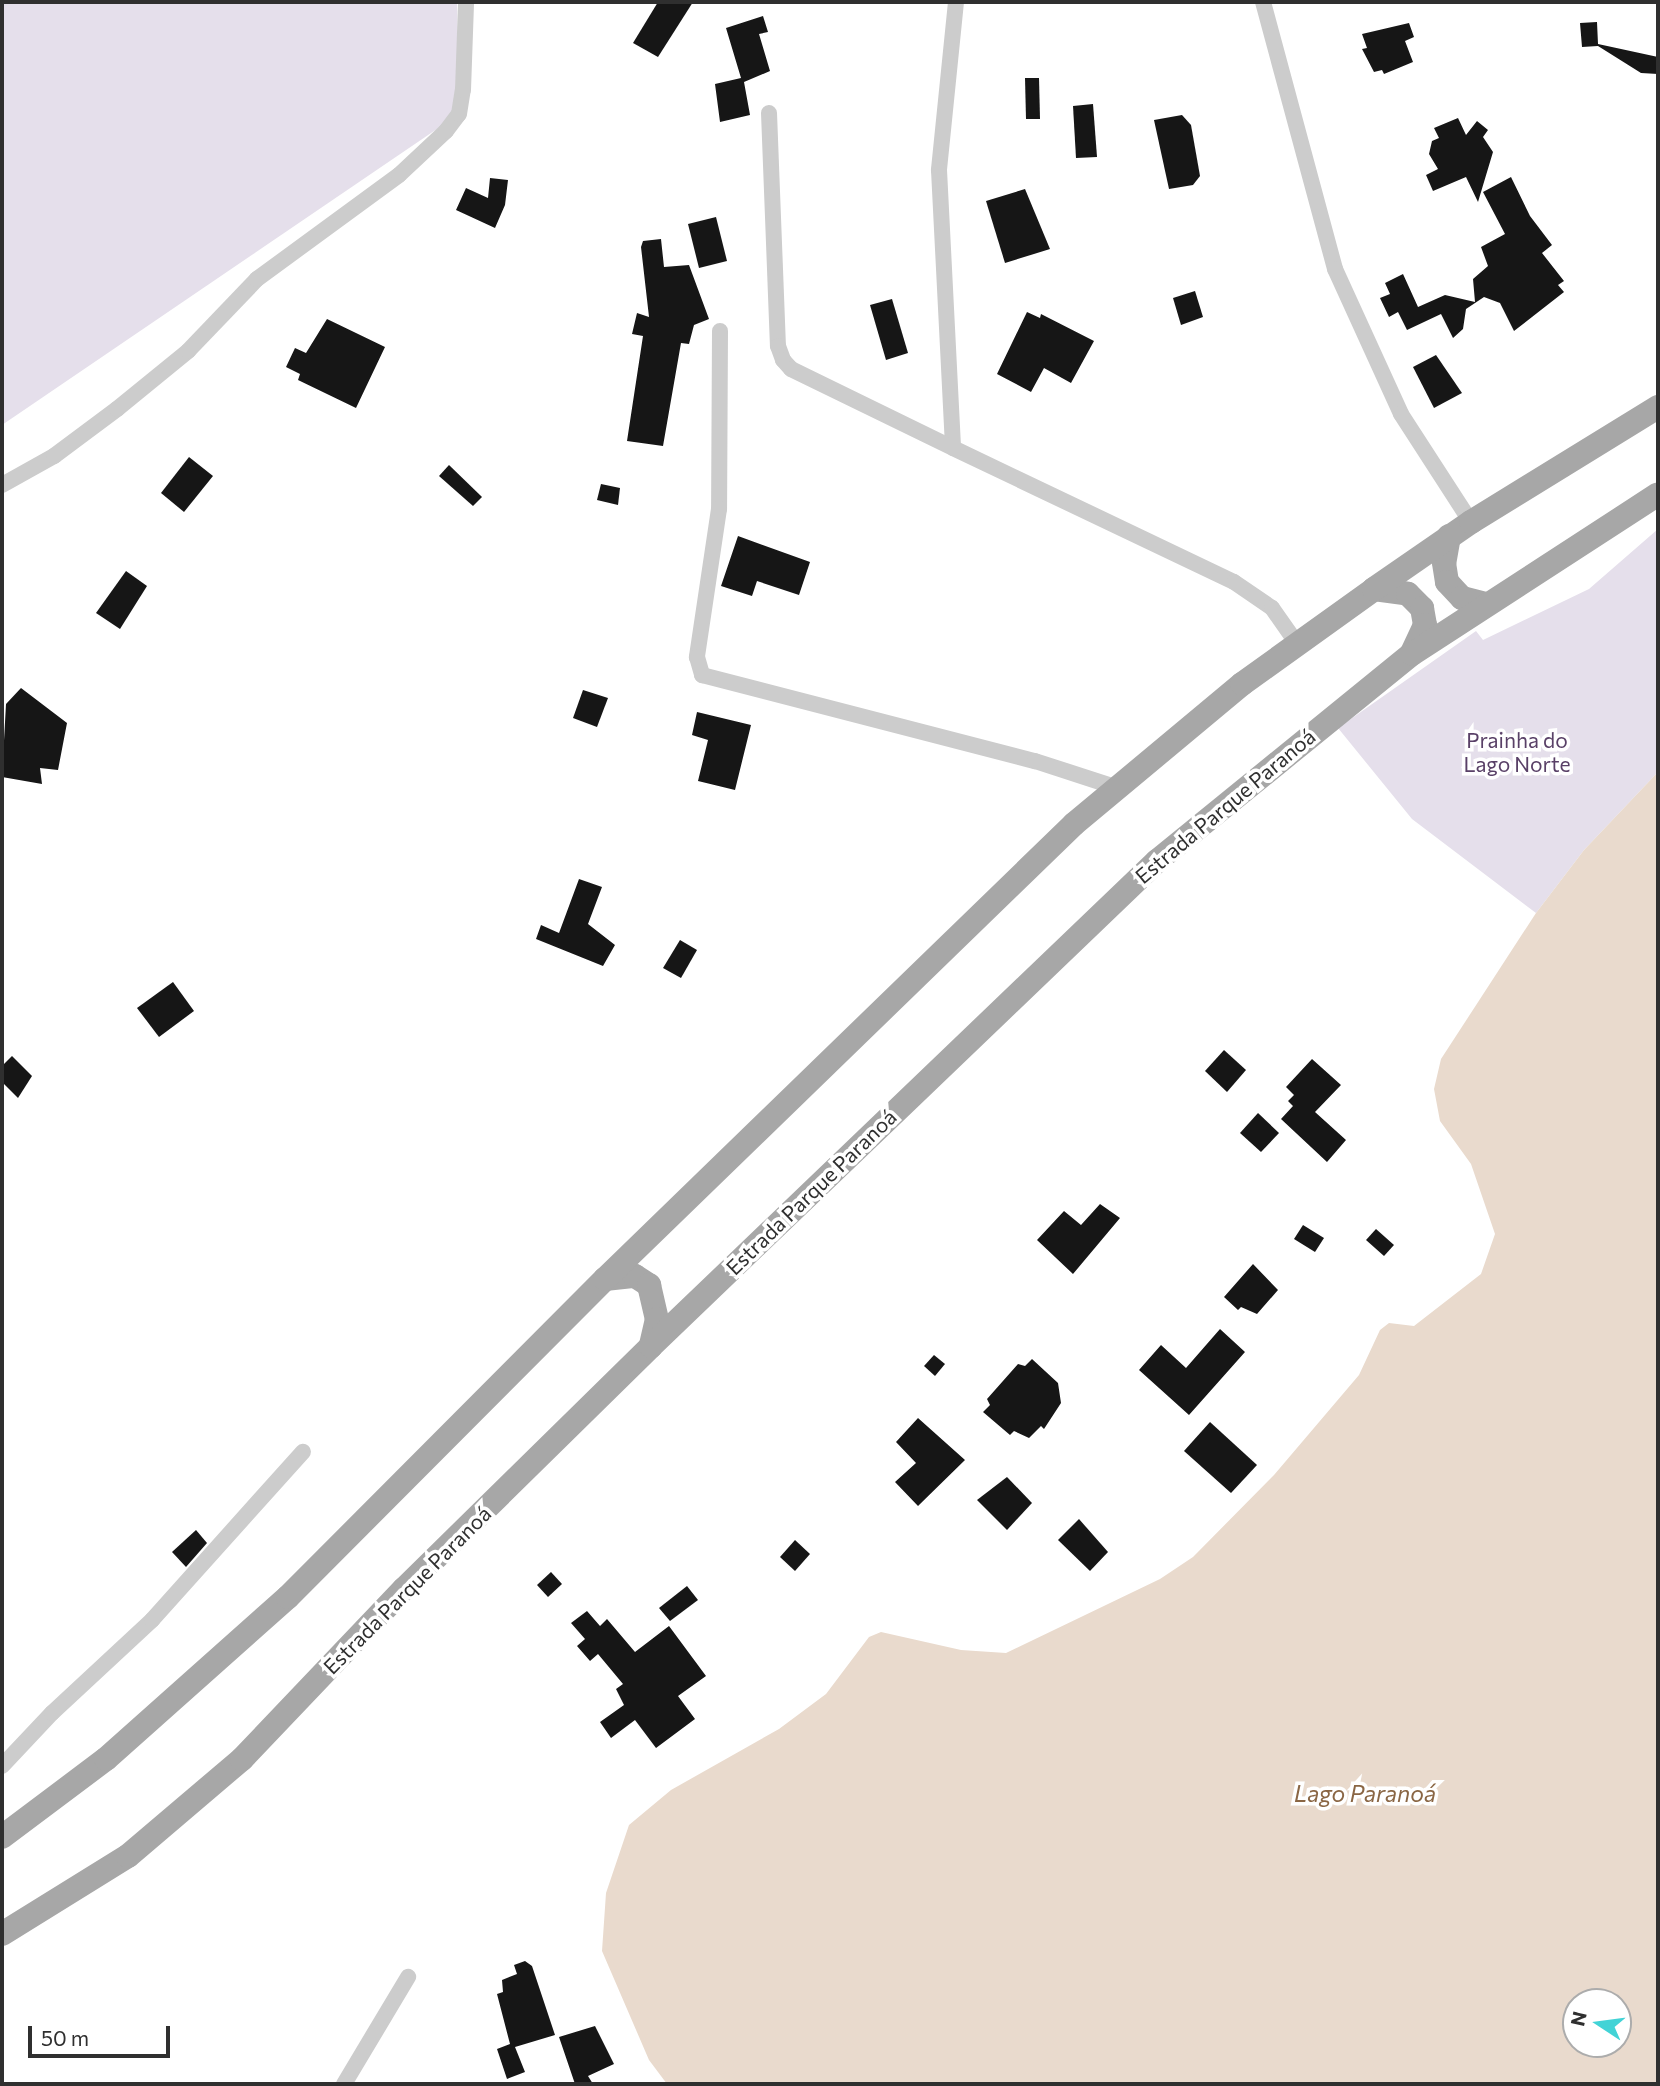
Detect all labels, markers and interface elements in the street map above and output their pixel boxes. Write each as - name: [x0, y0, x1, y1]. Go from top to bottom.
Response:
- street label: Estrada Parque Paranoá: [1130, 723, 1320, 889]
- park label: Prainha do Lago Norte: [1463, 727, 1571, 777]
- street label: Estrada Parque Paranoá: [721, 1104, 901, 1280]
- street label: Estrada Parque Paranoá: [318, 1501, 496, 1679]
- water label: Lago Paranoá: [1294, 1779, 1436, 1807]
- north arrow: [1562, 1988, 1632, 2058]
- text: N: [1565, 2009, 1591, 2028]
- scale bar: [32, 2012, 173, 2056]
- text: 50 m: [41, 2025, 89, 2050]

